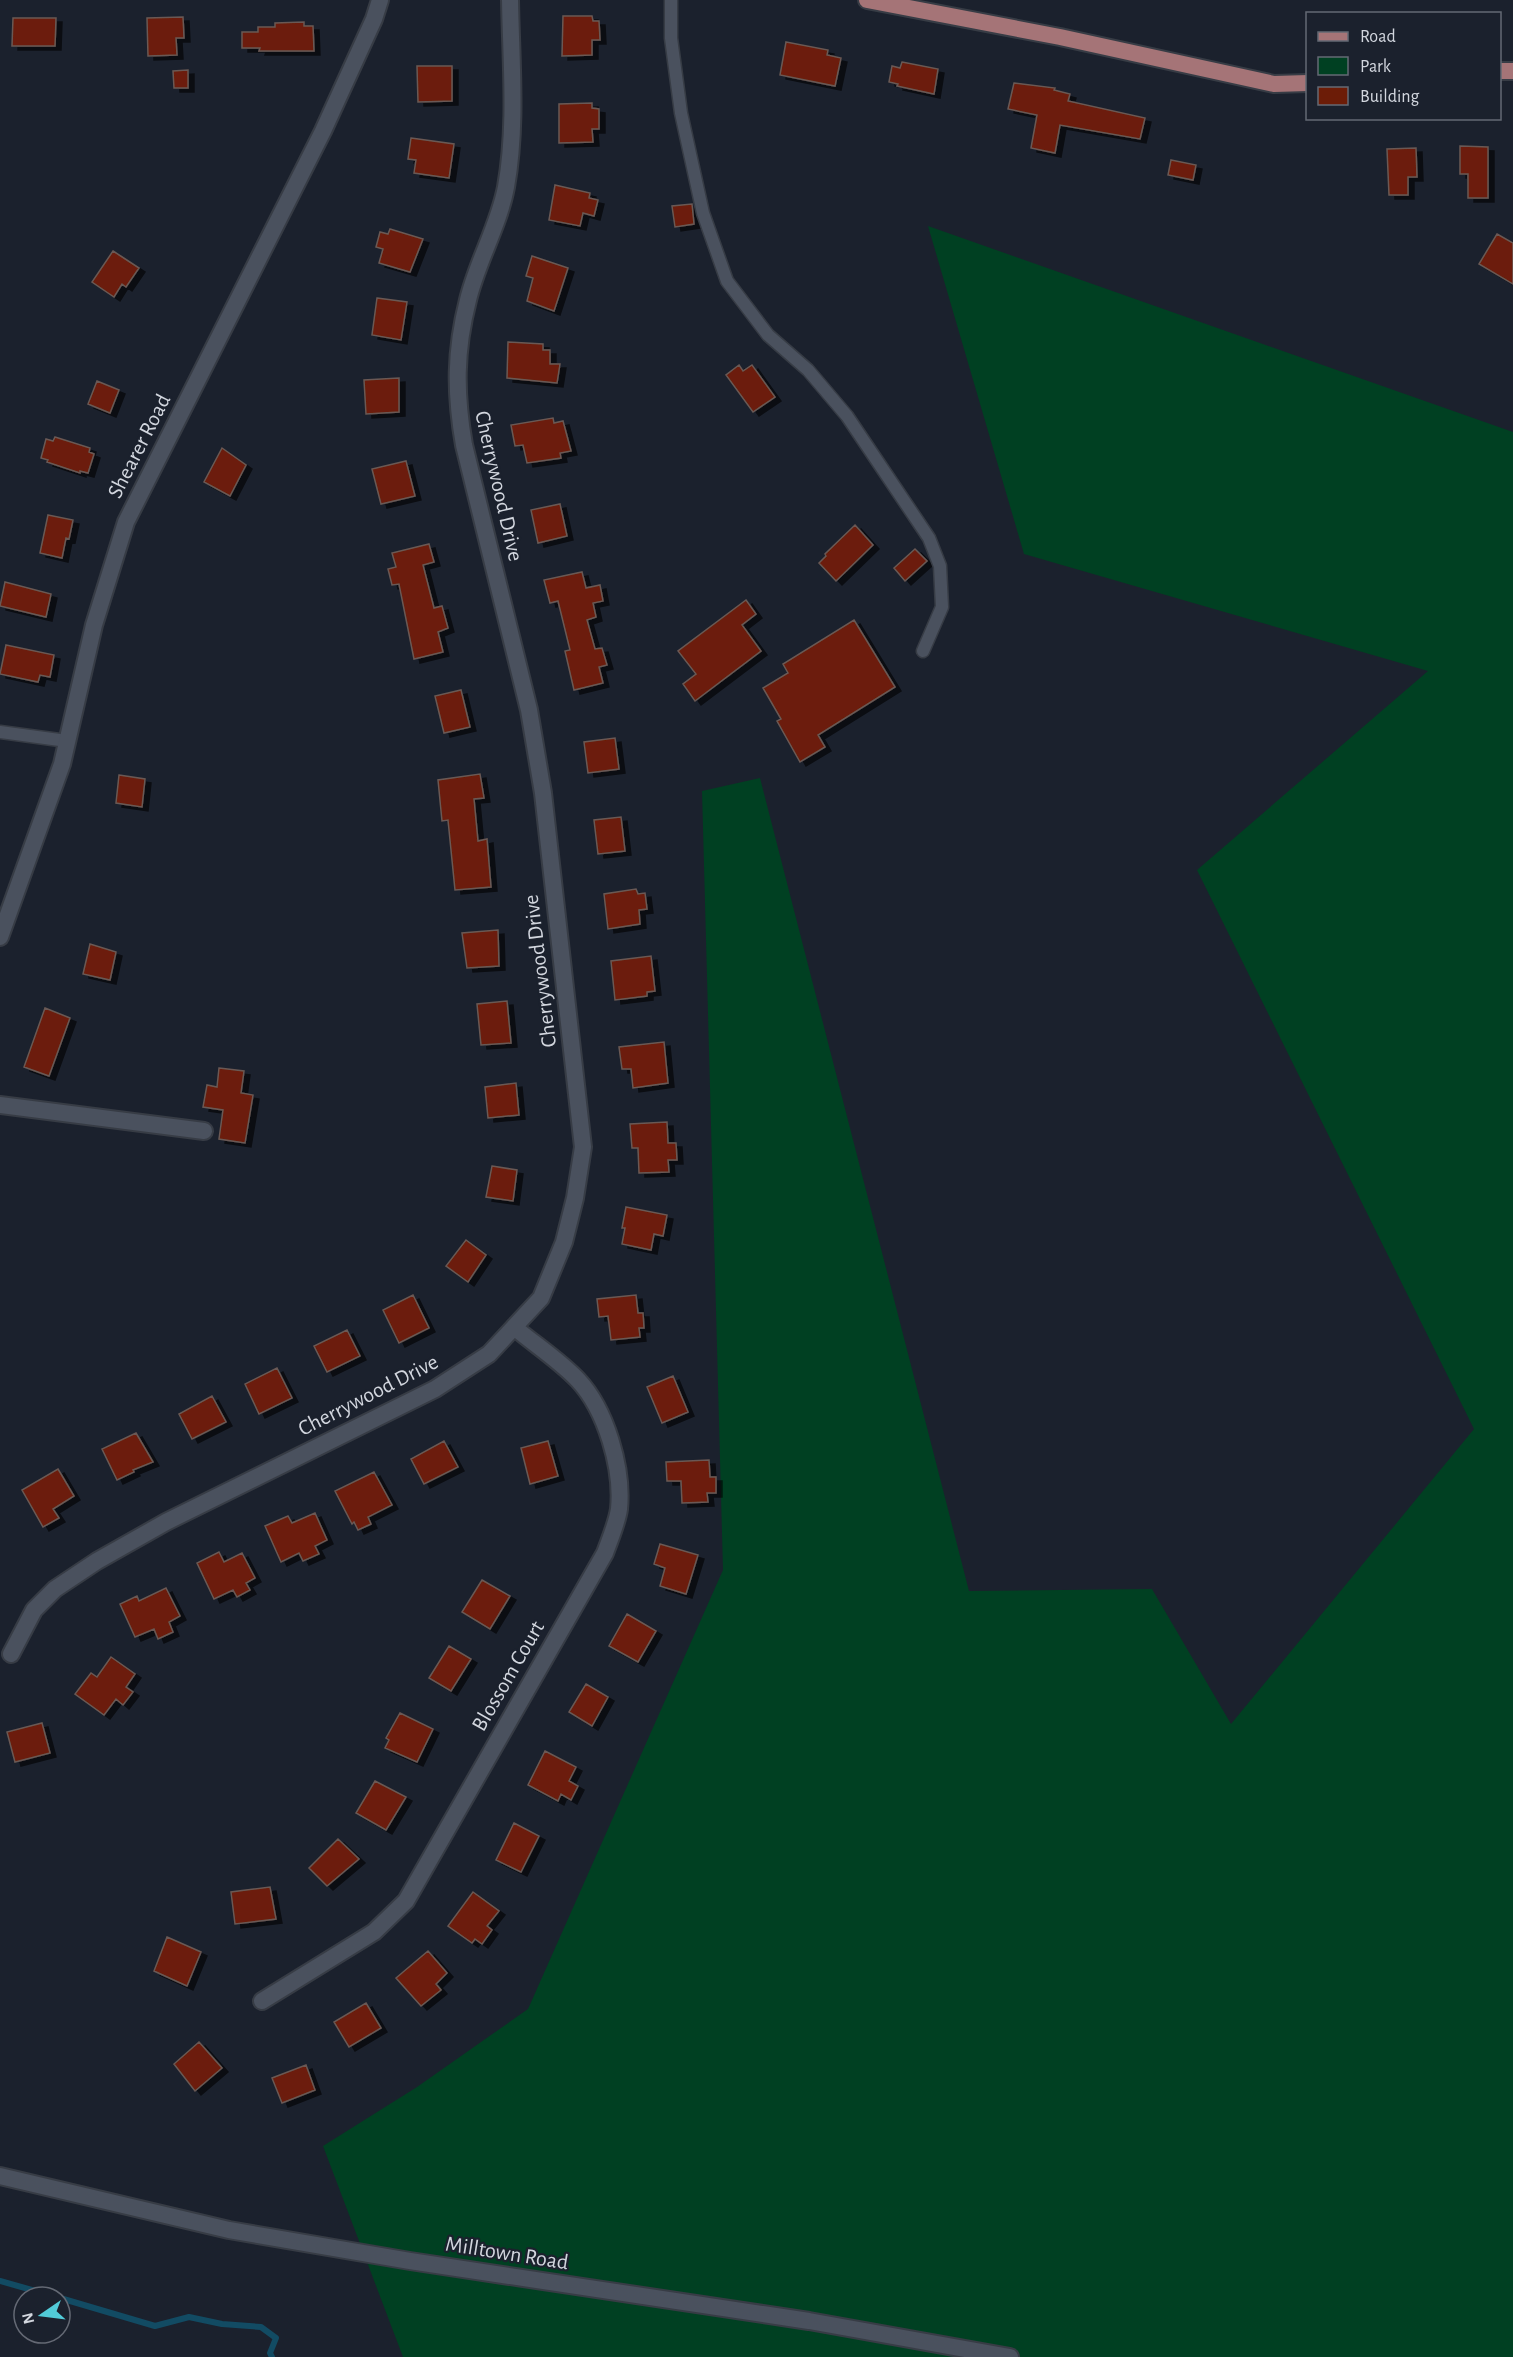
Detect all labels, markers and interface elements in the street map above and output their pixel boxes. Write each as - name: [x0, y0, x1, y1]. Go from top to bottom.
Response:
- legend: [1306, 12, 1501, 120]
- text: Road: [1360, 28, 1396, 46]
- text: Park: [1360, 58, 1392, 76]
- text: Building: [1360, 88, 1420, 106]
- street label: Shearer Road: [103, 390, 175, 502]
- street label: Cherrywood Drive: [471, 409, 527, 563]
- street label: Cherrywood Drive: [520, 893, 560, 1049]
- street label: Cherrywood Drive: [294, 1350, 442, 1440]
- street label: Blossom Court: [468, 1617, 548, 1735]
- street label: Milltown Road: [444, 2232, 570, 2274]
- north arrow: [12, 2285, 72, 2345]
- text: N: [19, 2311, 38, 2326]

